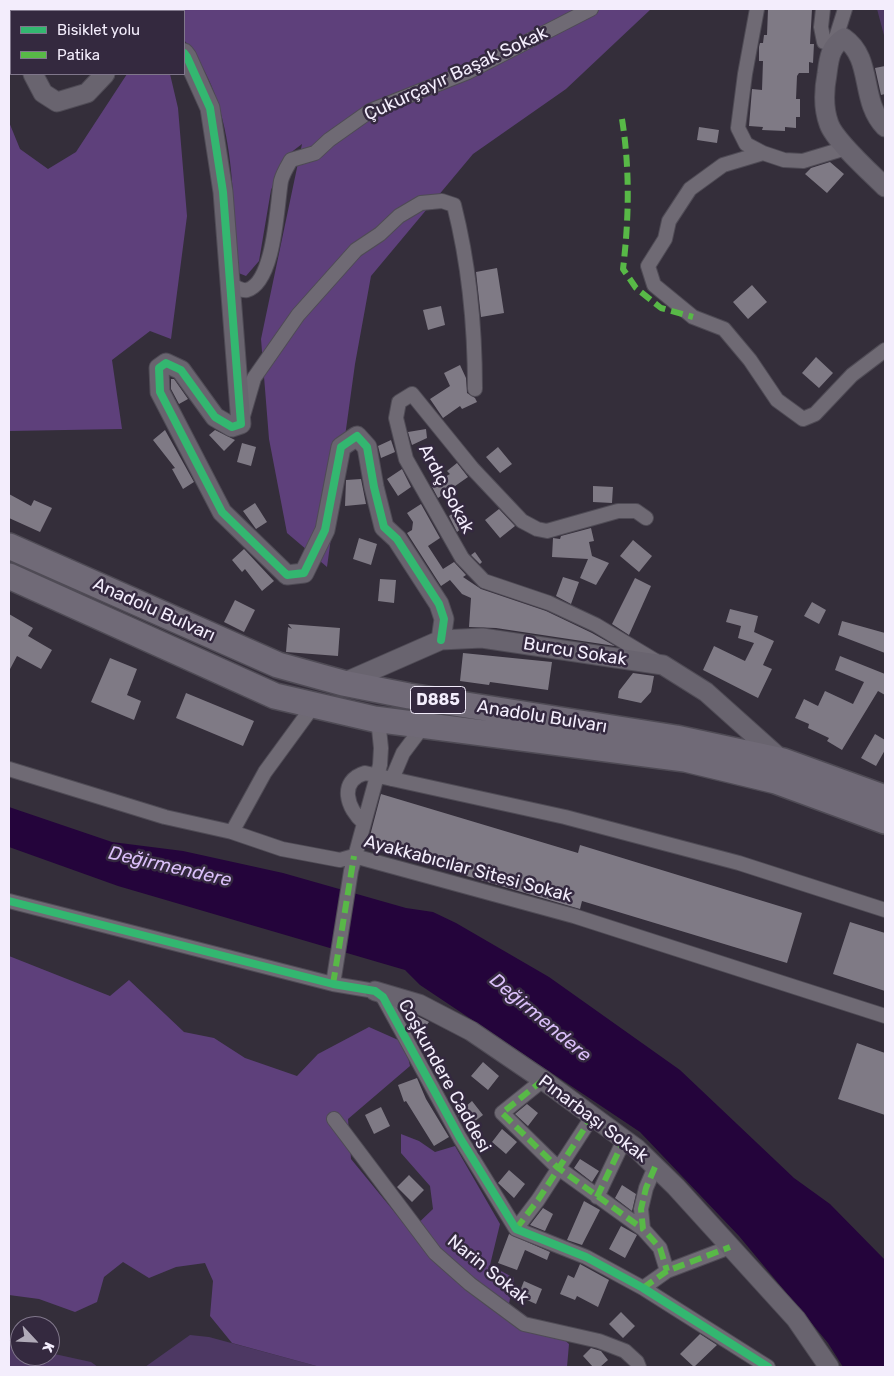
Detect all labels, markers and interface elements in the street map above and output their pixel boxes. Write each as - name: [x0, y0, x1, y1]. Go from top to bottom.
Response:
- legend: [10, 10, 185, 75]
- text: Bisiklet yolu: [57, 21, 140, 39]
- street label: Çukurçayır Başak Sokak: [361, 22, 551, 126]
- text: Patika: [57, 46, 100, 64]
- street label: Ardıç Sokak: [413, 441, 479, 537]
- street label: Anadolu Bulvarı: [90, 573, 218, 647]
- street label: Burcu Sokak: [522, 633, 628, 671]
- road number: D885: [410, 686, 466, 714]
- street label: Anadolu Bulvarı: [475, 696, 609, 738]
- street label: Ayakkabıcılar Sitesi Sokak: [362, 831, 574, 907]
- water label: Değirmendere: [106, 842, 234, 892]
- water label: Değirmendere: [485, 969, 595, 1067]
- street label: Coşkundere Caddesi: [393, 996, 495, 1156]
- street label: Pınarbaşı Sokak: [534, 1071, 652, 1167]
- street label: Narin Sokak: [443, 1231, 533, 1309]
- north arrow: [10, 1316, 60, 1366]
- text: K: [38, 1339, 58, 1355]

